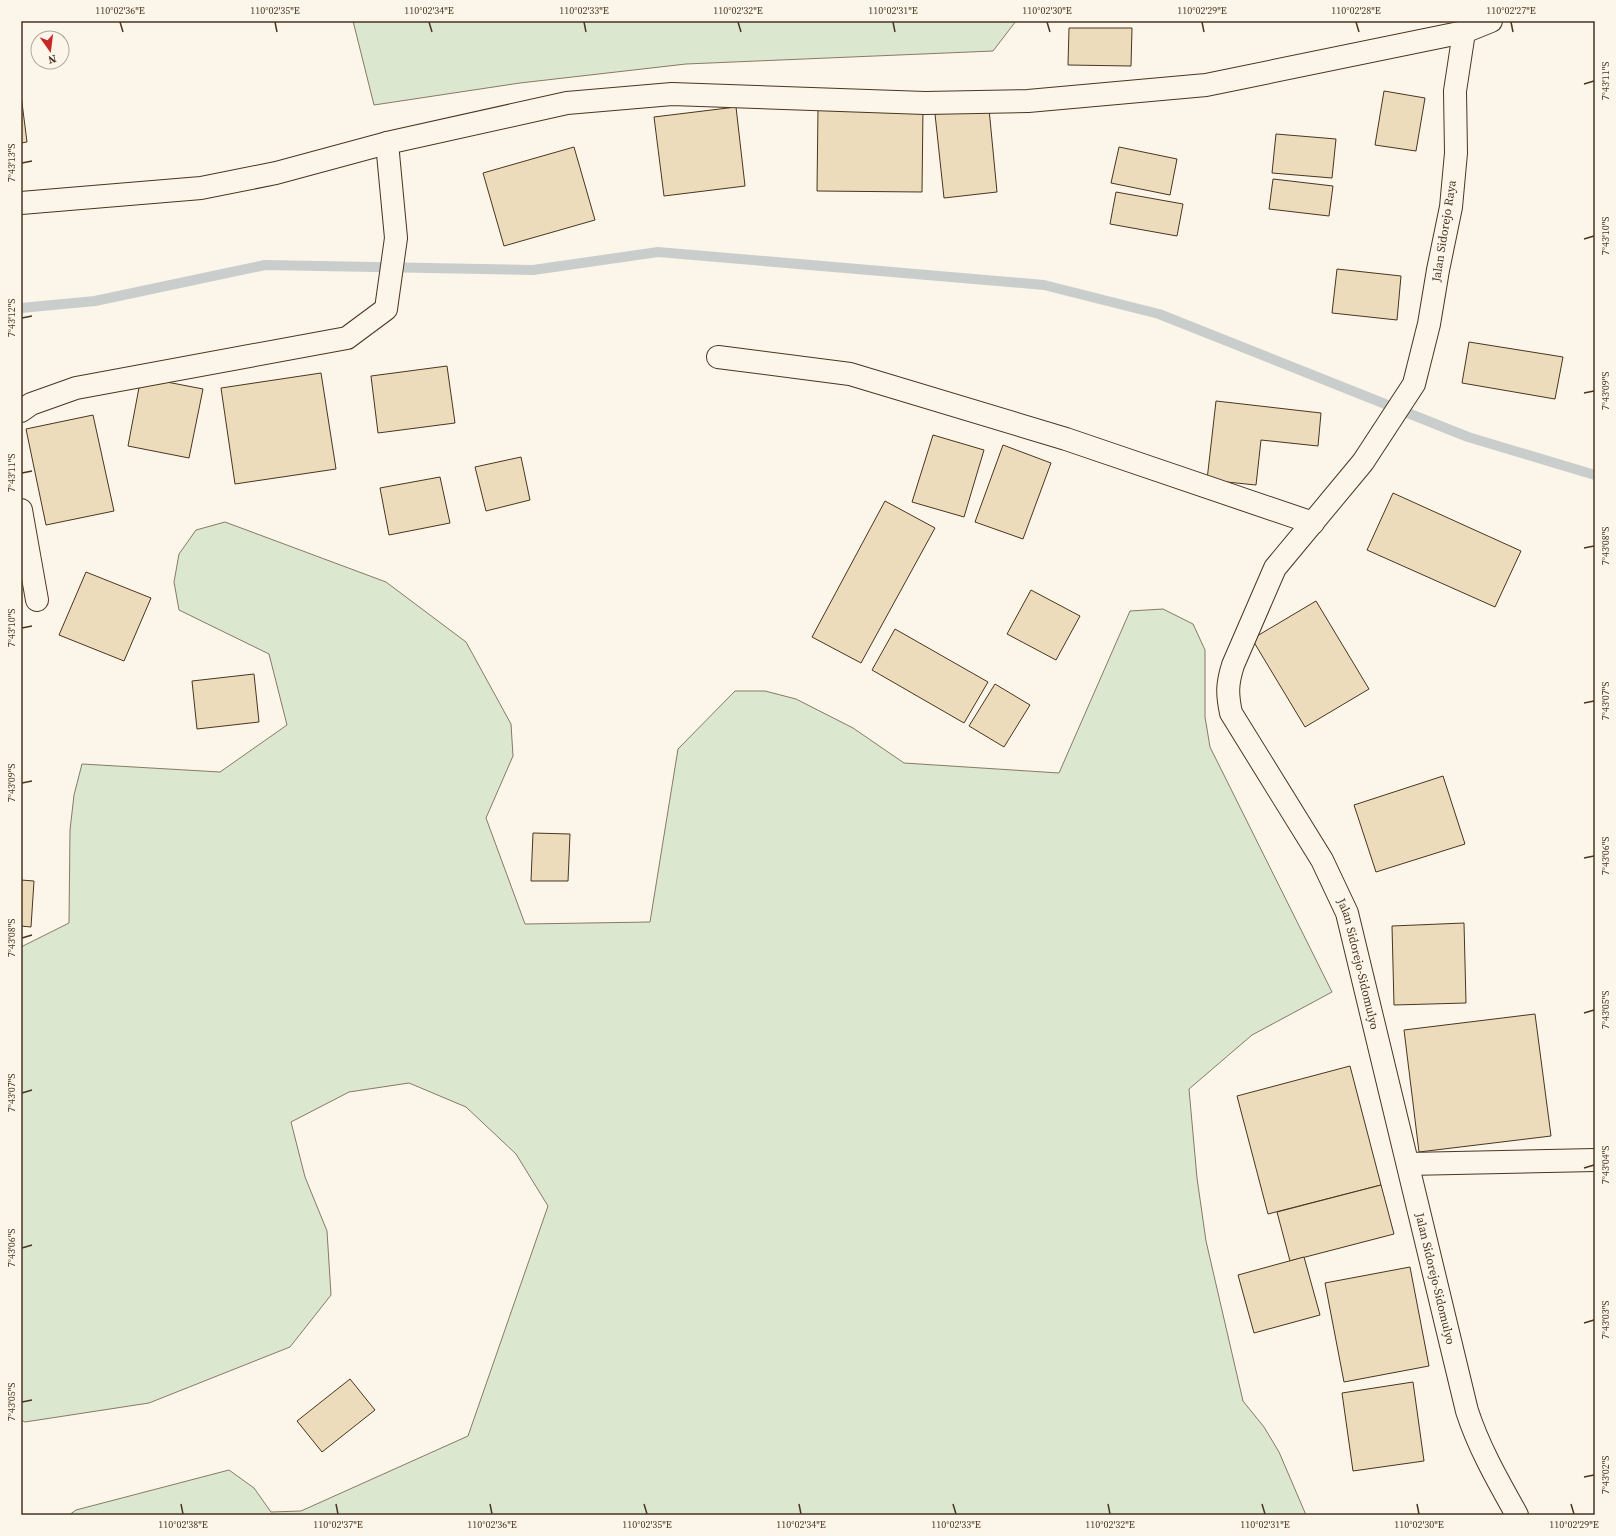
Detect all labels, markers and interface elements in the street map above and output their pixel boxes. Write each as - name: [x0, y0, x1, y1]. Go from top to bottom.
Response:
- text: 110°02'36"E: [95, 4, 145, 17]
- text: 110°02'35"E: [250, 4, 300, 17]
- text: 110°02'34"E: [404, 4, 454, 17]
- text: 110°02'33"E: [559, 4, 609, 17]
- text: 110°02'32"E: [713, 4, 763, 17]
- text: 110°02'31"E: [868, 4, 918, 17]
- text: 110°02'30"E: [1022, 4, 1072, 17]
- text: 110°02'29"E: [1177, 4, 1227, 17]
- text: 110°02'28"E: [1331, 4, 1381, 17]
- text: 110°02'27"E: [1486, 4, 1536, 17]
- north arrow: [30, 30, 70, 70]
- text: N: [47, 51, 58, 67]
- text: 7°43'11"S: [1599, 62, 1612, 100]
- text: 7°43'13"S: [5, 144, 18, 182]
- street label: Jalan Sidorejo Raya: [1428, 178, 1460, 284]
- text: 7°43'10"S: [1599, 217, 1612, 255]
- text: 7°43'12"S: [5, 299, 18, 337]
- text: 7°43'09"S: [1599, 372, 1612, 410]
- text: 7°43'11"S: [5, 454, 18, 492]
- text: 7°43'08"S: [1599, 527, 1612, 565]
- text: 7°43'10"S: [5, 609, 18, 647]
- text: 7°43'07"S: [1599, 682, 1612, 720]
- text: 7°43'09"S: [5, 764, 18, 802]
- text: 7°43'06"S: [1599, 837, 1612, 875]
- street label: Jalan Sidorejo-Sidomulyo: [1333, 895, 1383, 1031]
- text: 7°43'08"S: [5, 919, 18, 957]
- text: 7°43'05"S: [1599, 991, 1612, 1029]
- text: 7°43'07"S: [5, 1074, 18, 1112]
- text: 7°43'04"S: [1599, 1146, 1612, 1184]
- street label: Jalan Sidorejo-Sidomulyo: [1411, 1210, 1459, 1346]
- text: 7°43'06"S: [5, 1229, 18, 1267]
- text: 7°43'03"S: [1599, 1301, 1612, 1339]
- text: 7°43'05"S: [5, 1383, 18, 1421]
- text: 7°43'02"S: [1599, 1456, 1612, 1494]
- text: 110°02'38"E: [158, 1518, 208, 1531]
- text: 110°02'37"E: [313, 1518, 363, 1531]
- text: 110°02'36"E: [467, 1518, 517, 1531]
- text: 110°02'35"E: [622, 1518, 672, 1531]
- text: 110°02'34"E: [776, 1518, 826, 1531]
- text: 110°02'33"E: [931, 1518, 981, 1531]
- text: 110°02'32"E: [1085, 1518, 1135, 1531]
- text: 110°02'31"E: [1240, 1518, 1290, 1531]
- text: 110°02'30"E: [1394, 1518, 1444, 1531]
- text: 110°02'29"E: [1549, 1518, 1599, 1531]

